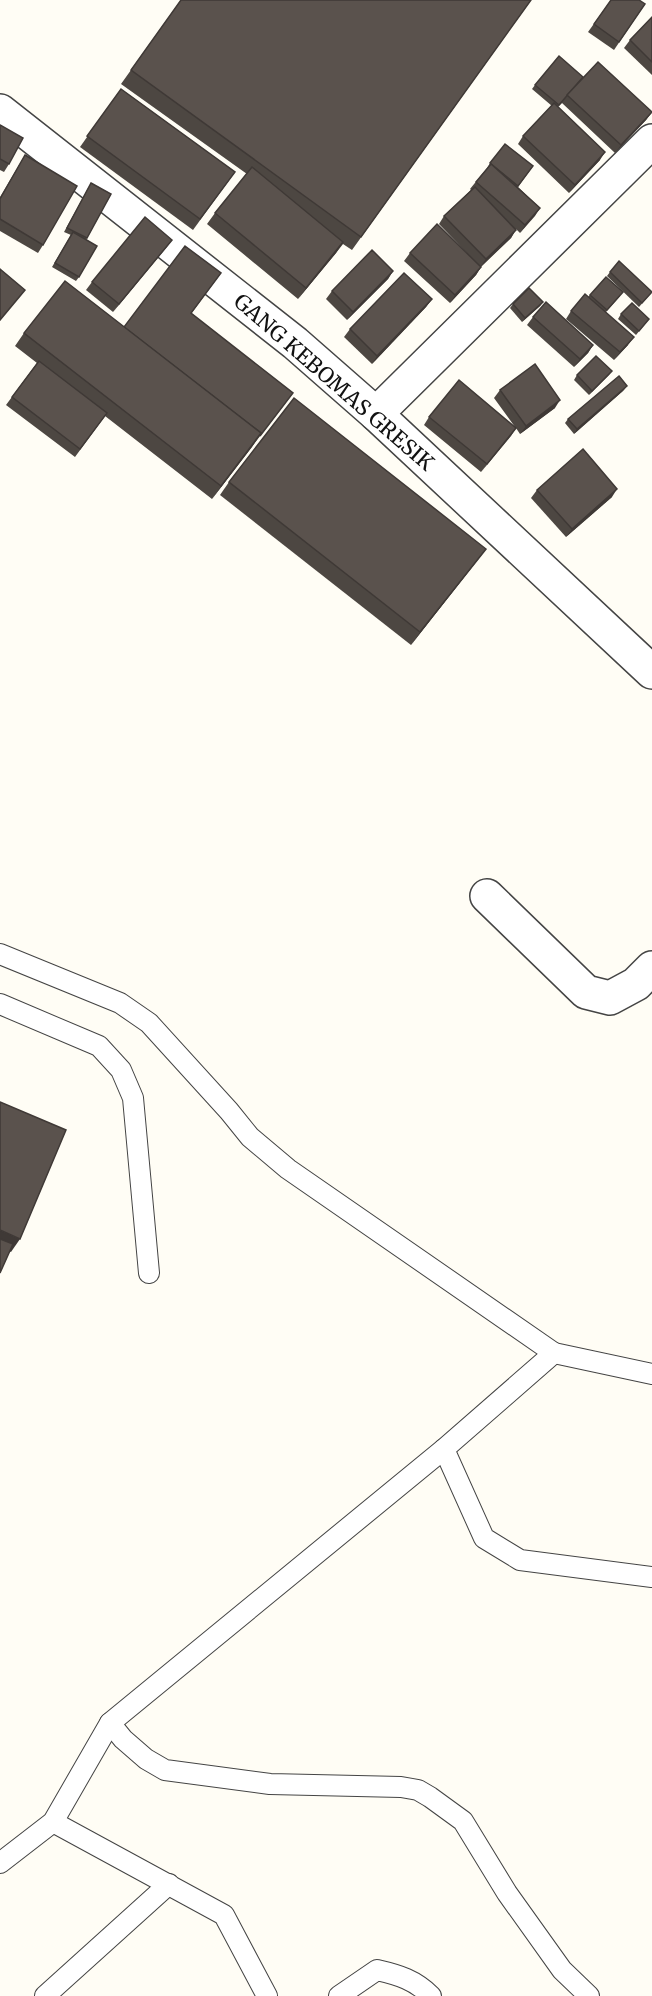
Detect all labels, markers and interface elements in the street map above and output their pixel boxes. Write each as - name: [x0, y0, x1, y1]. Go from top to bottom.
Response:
- street label: GANG KEBOMAS GRESIK: [228, 288, 440, 477]

